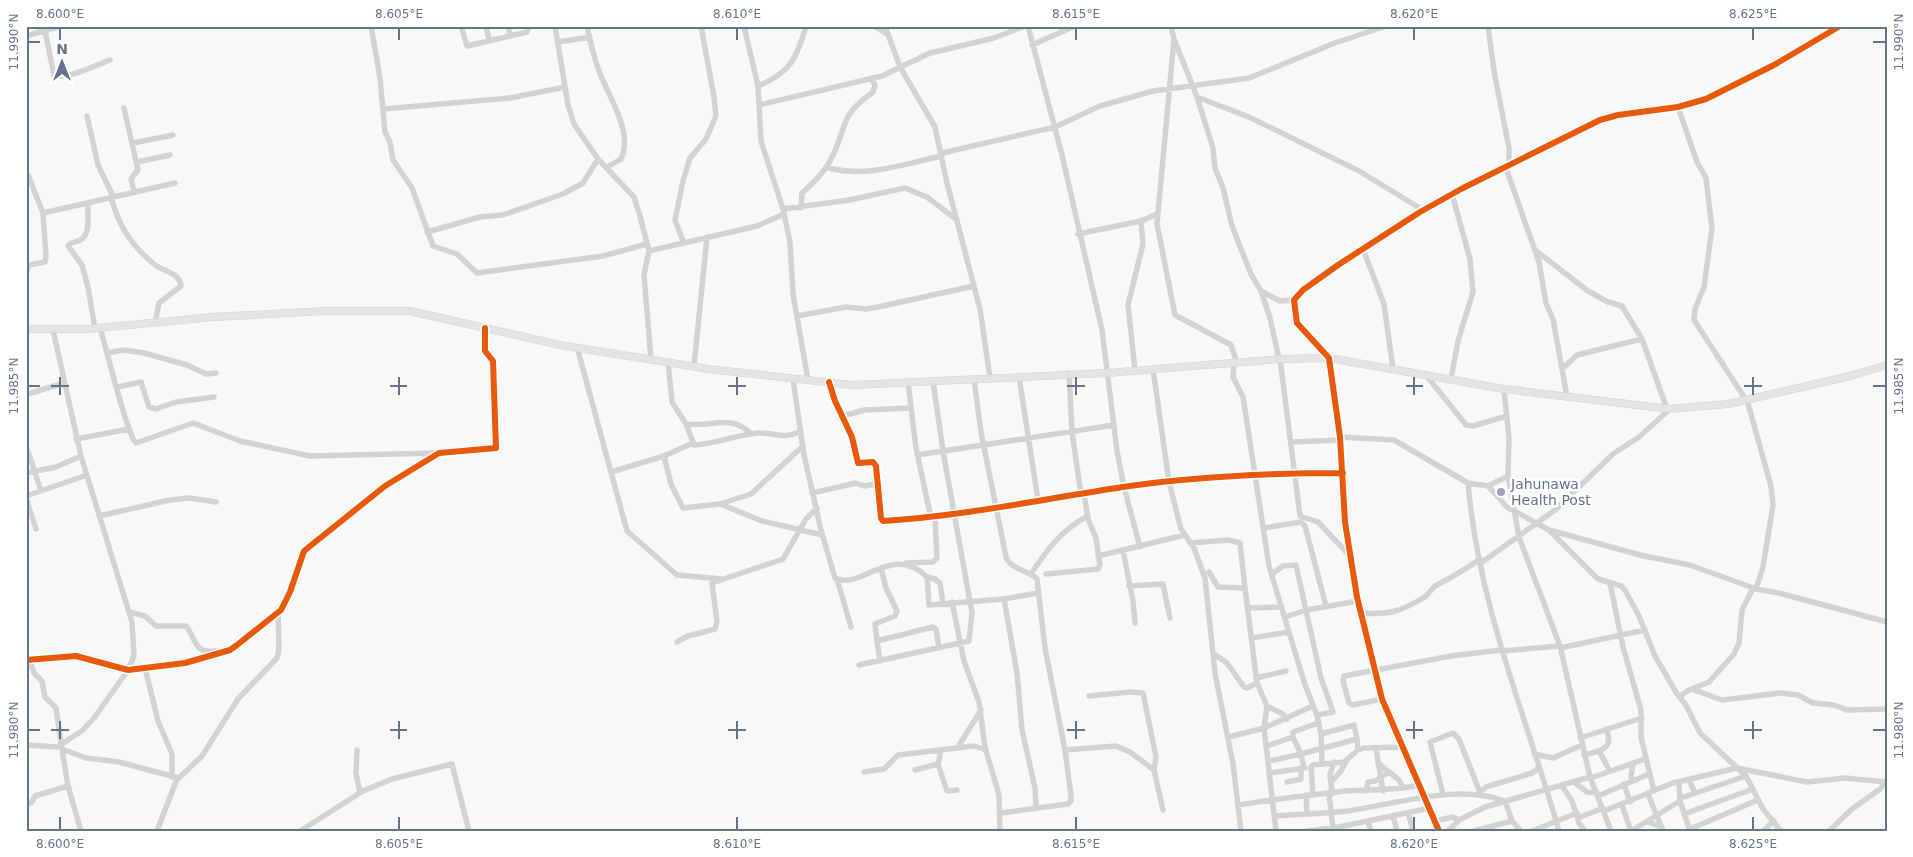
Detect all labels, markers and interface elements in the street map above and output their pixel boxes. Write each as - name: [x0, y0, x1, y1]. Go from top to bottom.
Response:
- text: 8.600°E: [36, 7, 84, 21]
- text: 8.605°E: [375, 7, 423, 21]
- text: 8.610°E: [713, 7, 761, 21]
- text: 8.615°E: [1052, 7, 1100, 21]
- text: 8.620°E: [1390, 7, 1438, 21]
- text: 8.625°E: [1729, 7, 1777, 21]
- text: 11.990°N: [7, 14, 21, 70]
- text: 11.990°N: [1892, 14, 1906, 70]
- north arrow: [38, 38, 88, 88]
- text: N: [56, 41, 68, 57]
- text: 11.985°N: [7, 358, 21, 414]
- text: 11.985°N: [1892, 358, 1906, 414]
- place label: Jahunawa Health Post: [1510, 476, 1591, 508]
- marker: Jahunawa Health Post: [1495, 486, 1507, 498]
- text: 11.980°N: [7, 702, 21, 758]
- text: 11.980°N: [1892, 702, 1906, 758]
- text: 8.600°E: [36, 837, 84, 851]
- text: 8.605°E: [375, 837, 423, 851]
- text: 8.610°E: [713, 837, 761, 851]
- text: 8.615°E: [1052, 837, 1100, 851]
- text: 8.620°E: [1390, 837, 1438, 851]
- text: 8.625°E: [1729, 837, 1777, 851]

